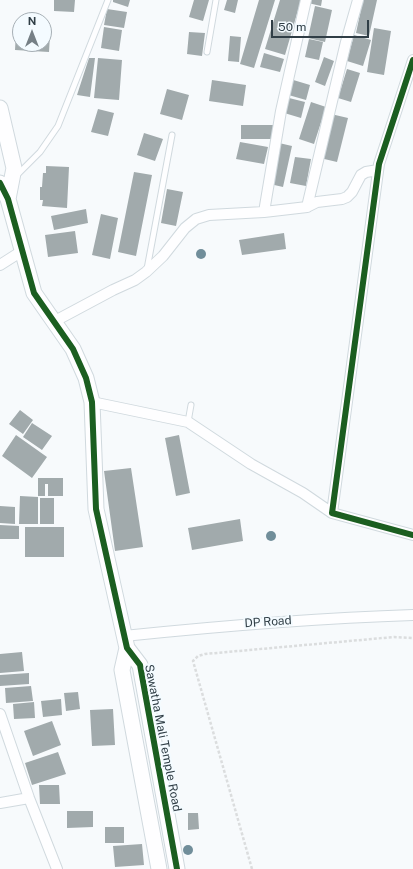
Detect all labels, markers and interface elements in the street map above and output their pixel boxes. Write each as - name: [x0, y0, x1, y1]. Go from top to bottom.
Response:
- north arrow: [12, 12, 52, 52]
- scale bar: [273, 12, 371, 38]
- text: N: [28, 15, 36, 27]
- text: 50 m: [278, 20, 306, 34]
- street label: DP Road: [244, 613, 292, 631]
- street label: Sawatha Mali Temple Road: [142, 663, 184, 813]

